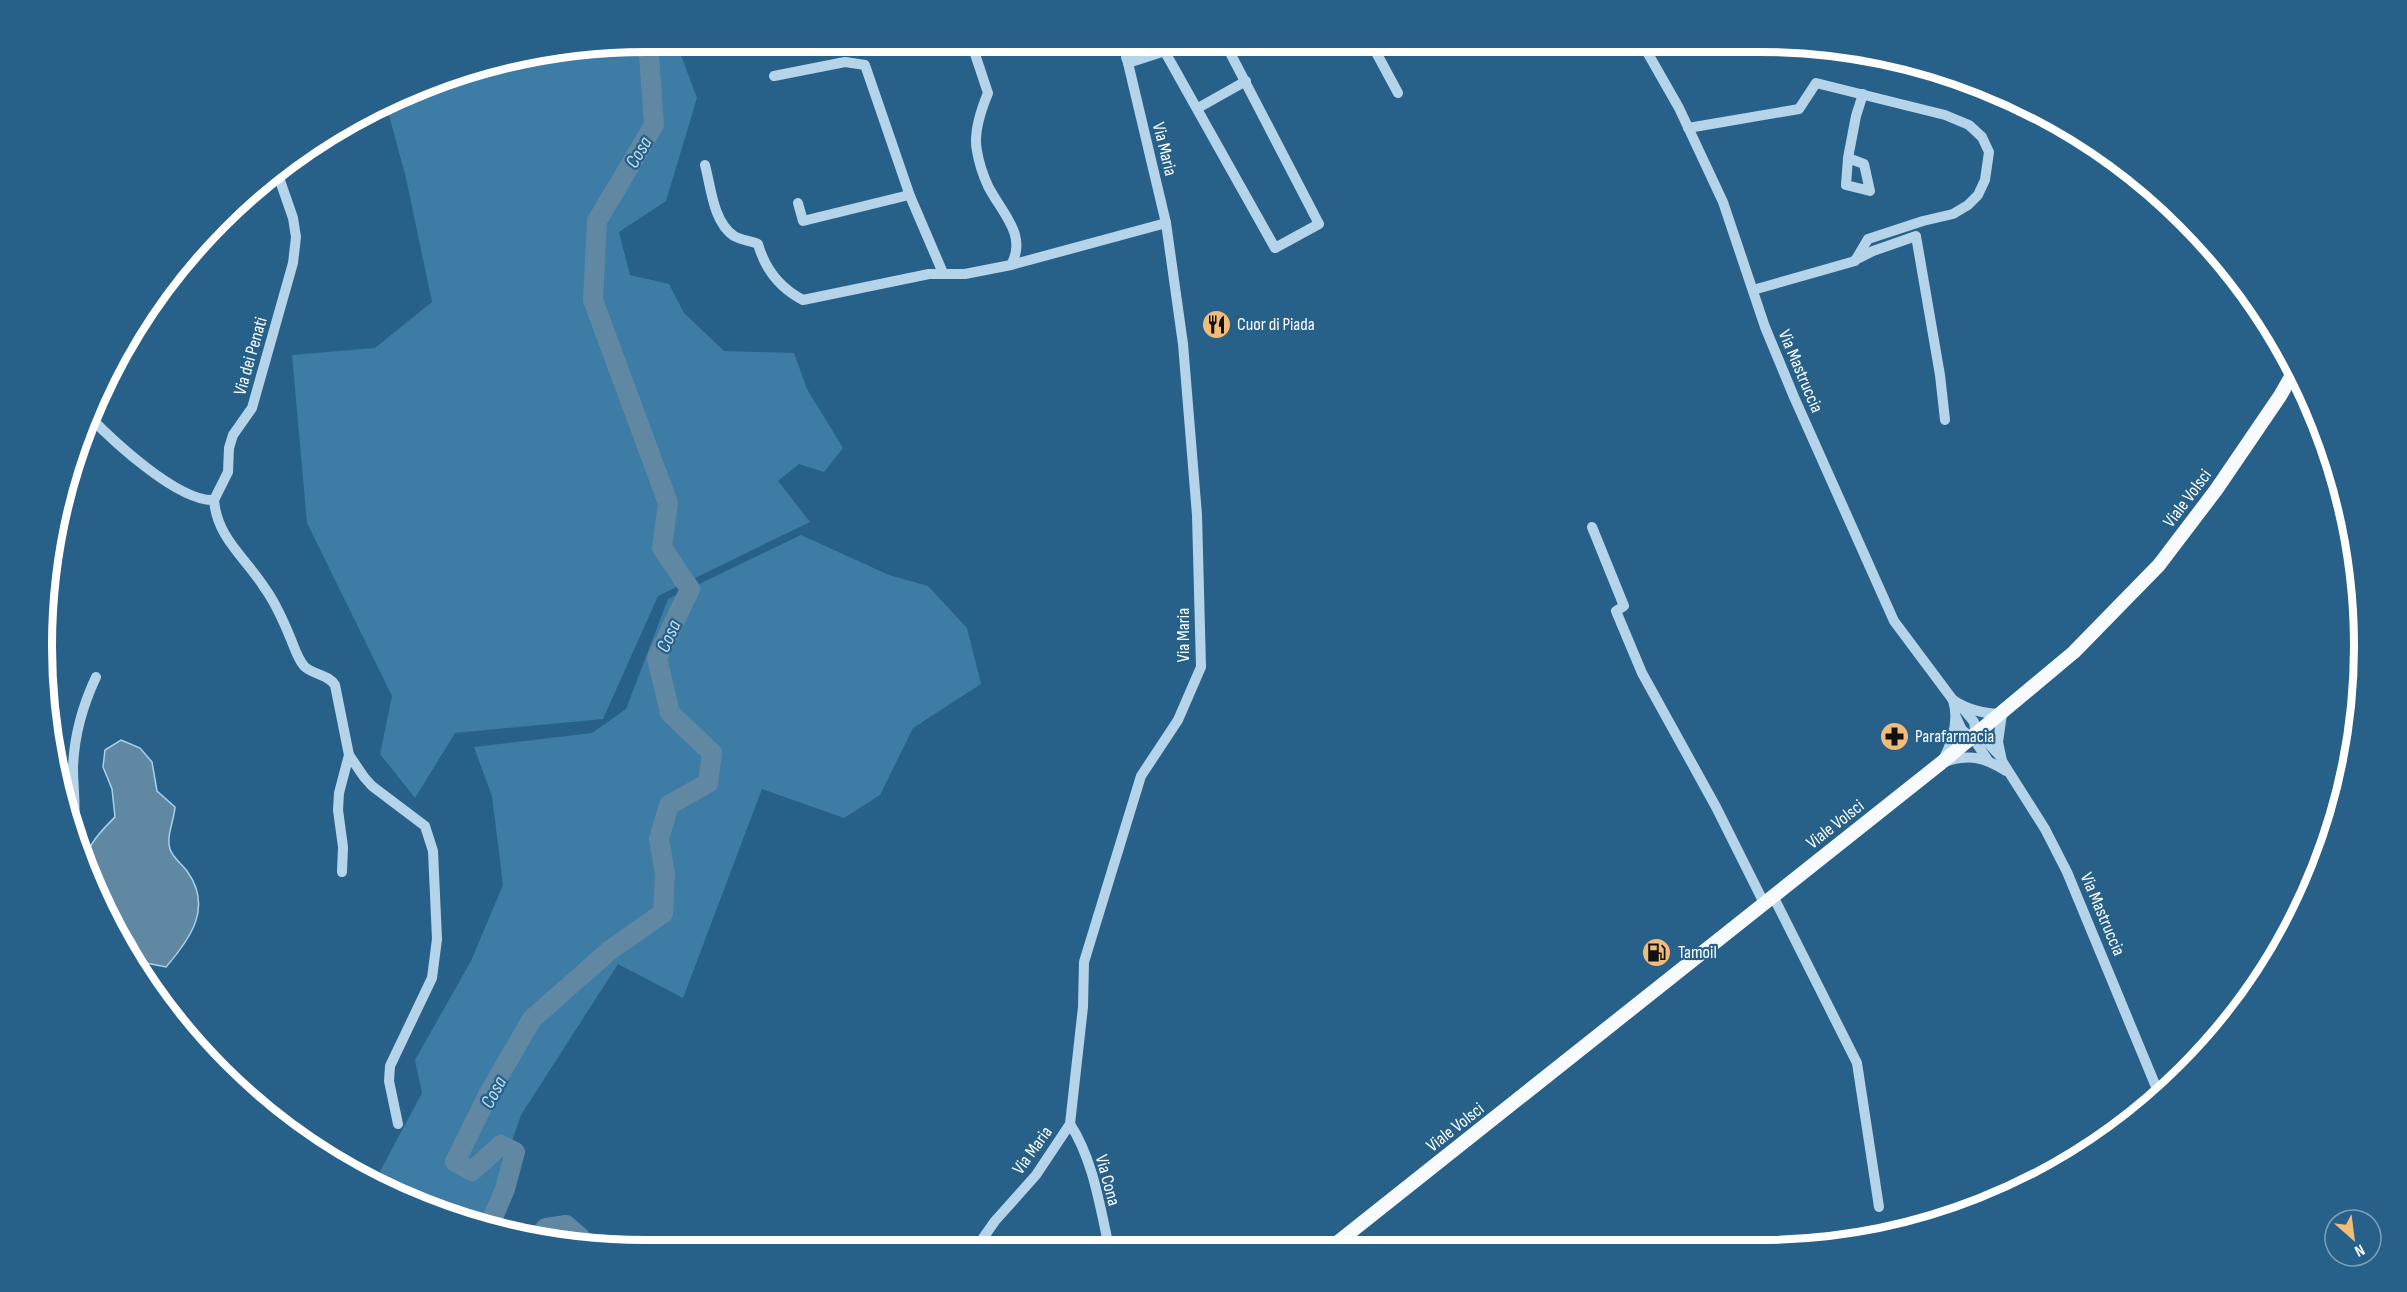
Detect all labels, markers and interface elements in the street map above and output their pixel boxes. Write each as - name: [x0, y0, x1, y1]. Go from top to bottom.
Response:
- street label: Via Maria: [1148, 120, 1181, 178]
- water label: Cosa: [620, 132, 657, 173]
- restaurant icon: Cuor di Piada: [1200, 308, 1232, 340]
- place label: Cuor di Piada: [1237, 314, 1315, 335]
- street label: Via dei Penati: [229, 315, 272, 398]
- street label: Via Mastruccia: [1774, 327, 1827, 416]
- street label: Viale Volsci: [2159, 465, 2216, 531]
- street label: Via Maria: [1173, 608, 1194, 662]
- water label: Cosa: [651, 617, 687, 656]
- pharmacy icon: Parafarmacia: [1878, 720, 1910, 752]
- place label: Parafarmacia: [1915, 726, 1994, 747]
- street label: Viale Volsci: [1802, 795, 1868, 853]
- street label: Via Mastruccia: [2076, 870, 2129, 959]
- fuel station icon: Tamoil: [1641, 936, 1673, 968]
- place label: Tamoil: [1678, 942, 1717, 963]
- water label: Cosa: [476, 1072, 512, 1112]
- street label: Viale Volsci: [1422, 1098, 1488, 1156]
- street label: Via Maria: [1008, 1122, 1057, 1178]
- street label: Via Cona: [1091, 1152, 1124, 1208]
- north arrow: [2323, 1208, 2383, 1268]
- text: N: [2351, 1240, 2368, 1260]

